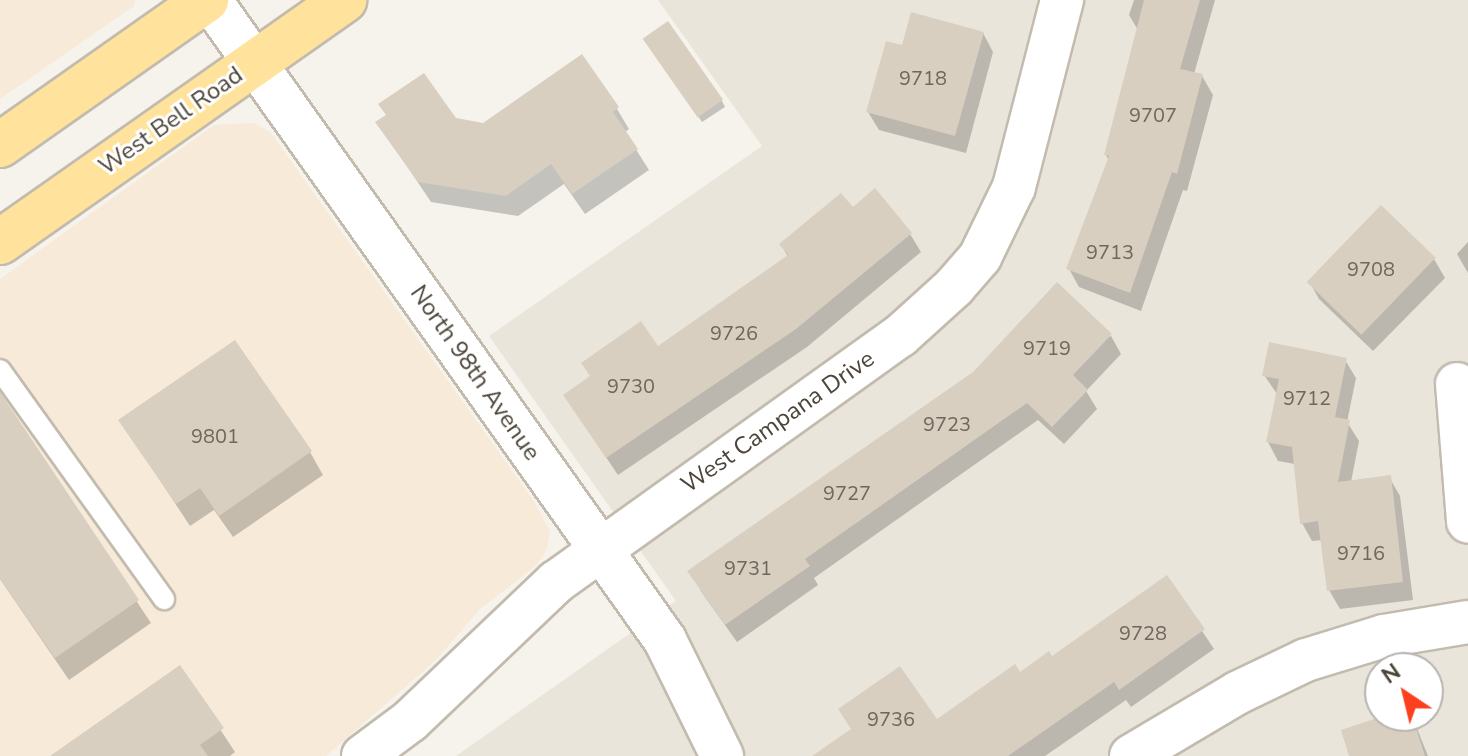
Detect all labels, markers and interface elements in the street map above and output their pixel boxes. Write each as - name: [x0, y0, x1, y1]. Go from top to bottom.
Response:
- street label: West Bell Road: [94, 61, 248, 181]
- house number: 9718: [899, 66, 947, 90]
- house number: 9707: [1129, 103, 1177, 127]
- house number: 9713: [1086, 240, 1134, 264]
- house number: 9708: [1347, 257, 1395, 281]
- street label: North 98th Avenue: [404, 280, 546, 466]
- house number: 9726: [710, 321, 758, 345]
- house number: 9719: [1023, 336, 1071, 360]
- street label: West Campana Drive: [676, 345, 880, 499]
- house number: 9730: [607, 374, 655, 398]
- house number: 9712: [1283, 386, 1331, 410]
- house number: 9723: [923, 412, 971, 436]
- house number: 9801: [191, 424, 239, 448]
- house number: 9727: [823, 481, 871, 505]
- house number: 9716: [1337, 541, 1385, 565]
- house number: 9731: [724, 556, 772, 580]
- house number: 9728: [1119, 621, 1167, 645]
- north arrow: [1364, 652, 1444, 732]
- text: N: [1376, 657, 1407, 691]
- house number: 9736: [867, 707, 915, 731]

